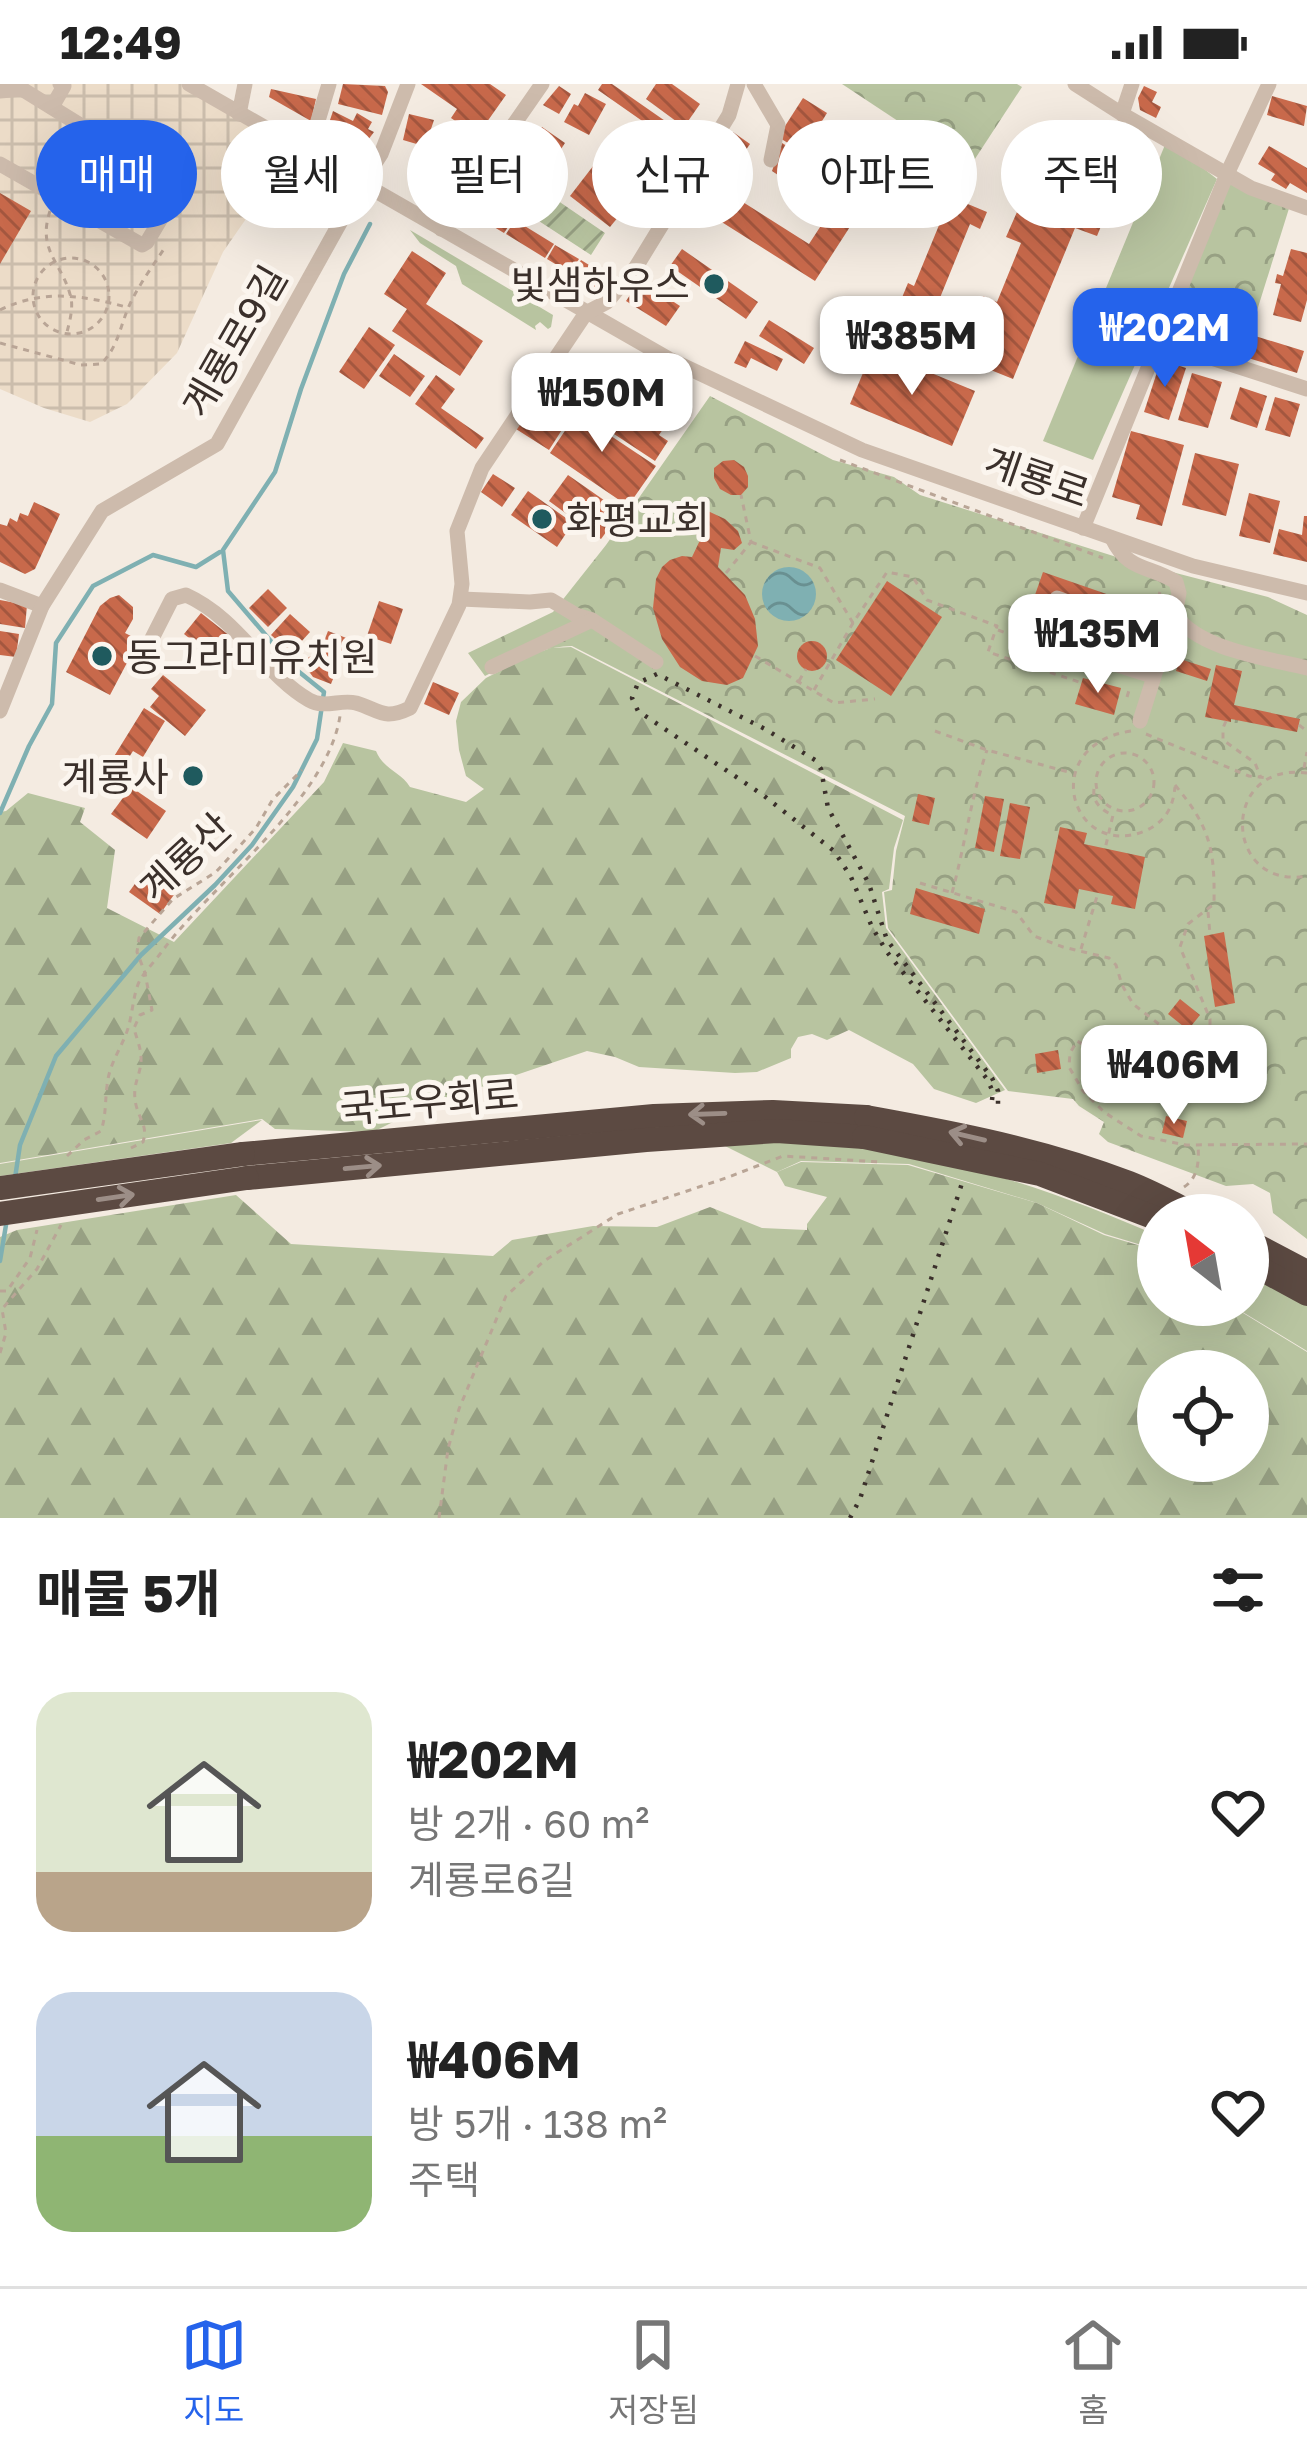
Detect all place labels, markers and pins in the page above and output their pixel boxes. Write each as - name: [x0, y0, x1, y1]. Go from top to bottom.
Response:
- place label: 빛샘하우스: [511, 261, 690, 308]
- marker: 빛샘하우스: [701, 271, 727, 297]
- pin: ₩202M: [1081, 288, 1249, 390]
- pin: ₩385M: [828, 296, 996, 398]
- pin: ₩150M: [518, 353, 686, 455]
- place label: 화평교회: [566, 496, 710, 543]
- marker: 화평교회: [529, 506, 555, 532]
- pin: ₩135M: [1014, 594, 1182, 696]
- place label: 동그라미유치원: [126, 633, 377, 680]
- marker: 동그라미유치원: [89, 643, 115, 669]
- place label: 계룡사: [61, 753, 169, 800]
- marker: 계룡사: [180, 763, 206, 789]
- pin: ₩406M: [1090, 1025, 1258, 1127]

